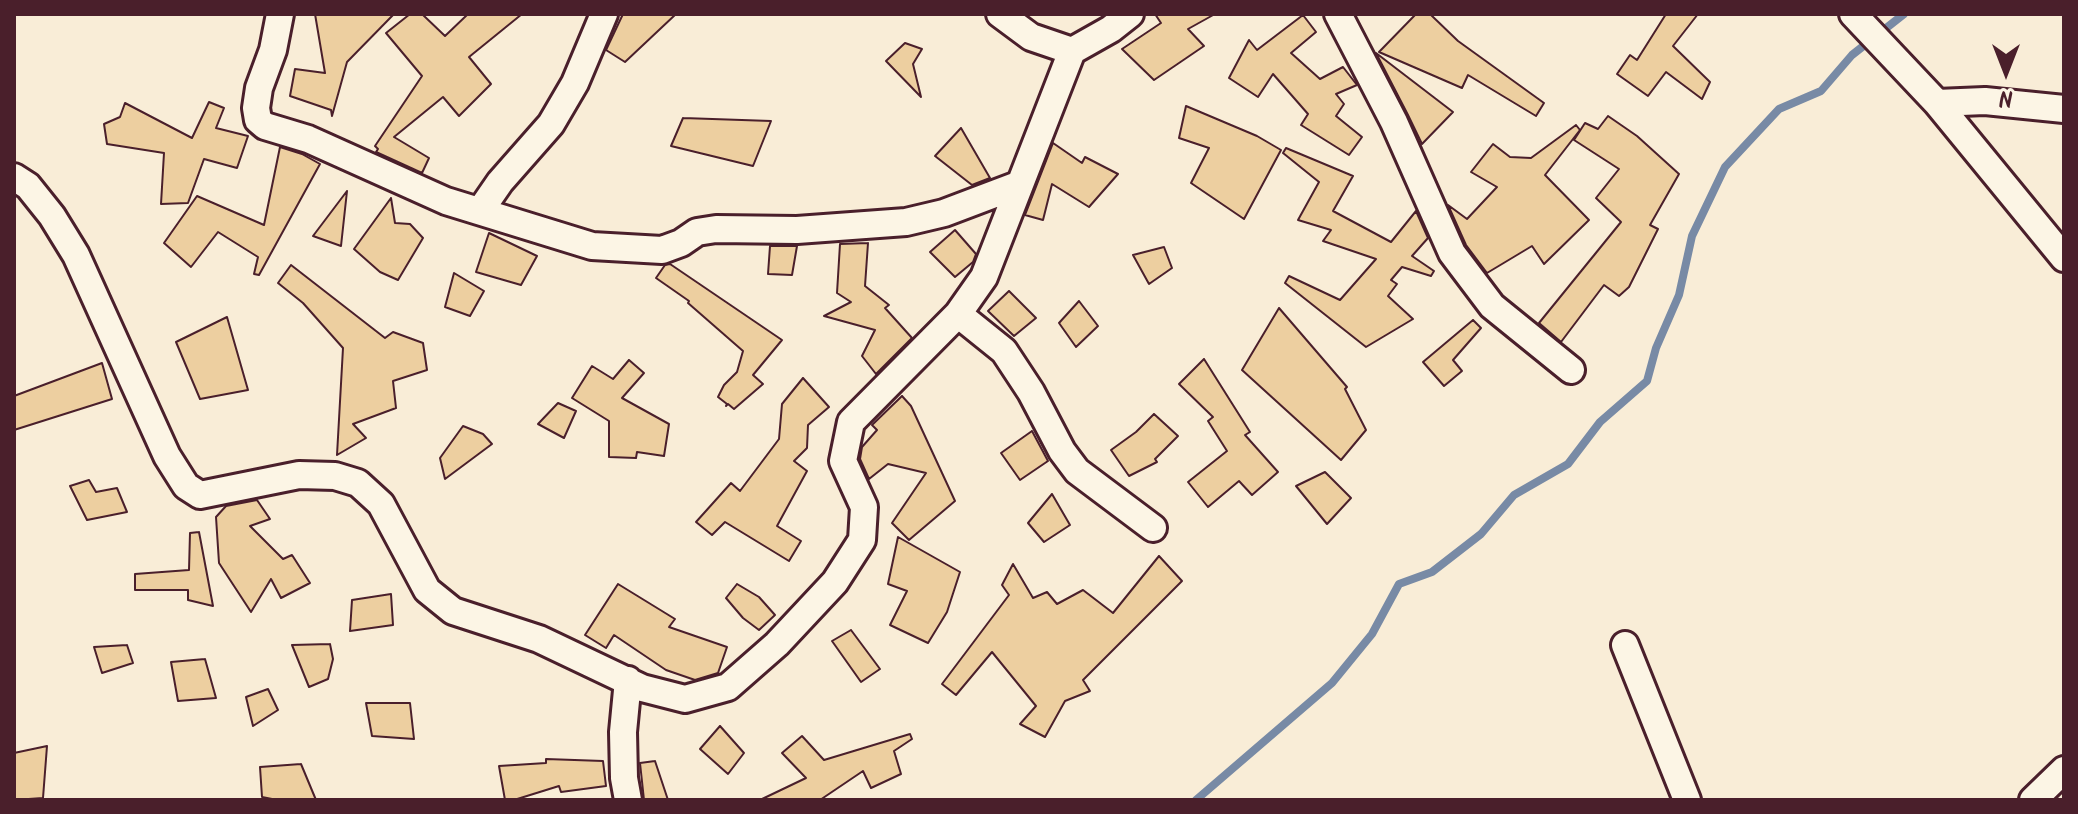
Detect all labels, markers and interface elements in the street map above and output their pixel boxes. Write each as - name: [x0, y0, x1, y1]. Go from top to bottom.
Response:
- north arrow: [1966, 32, 2046, 112]
- text: N: [1999, 79, 2013, 114]

